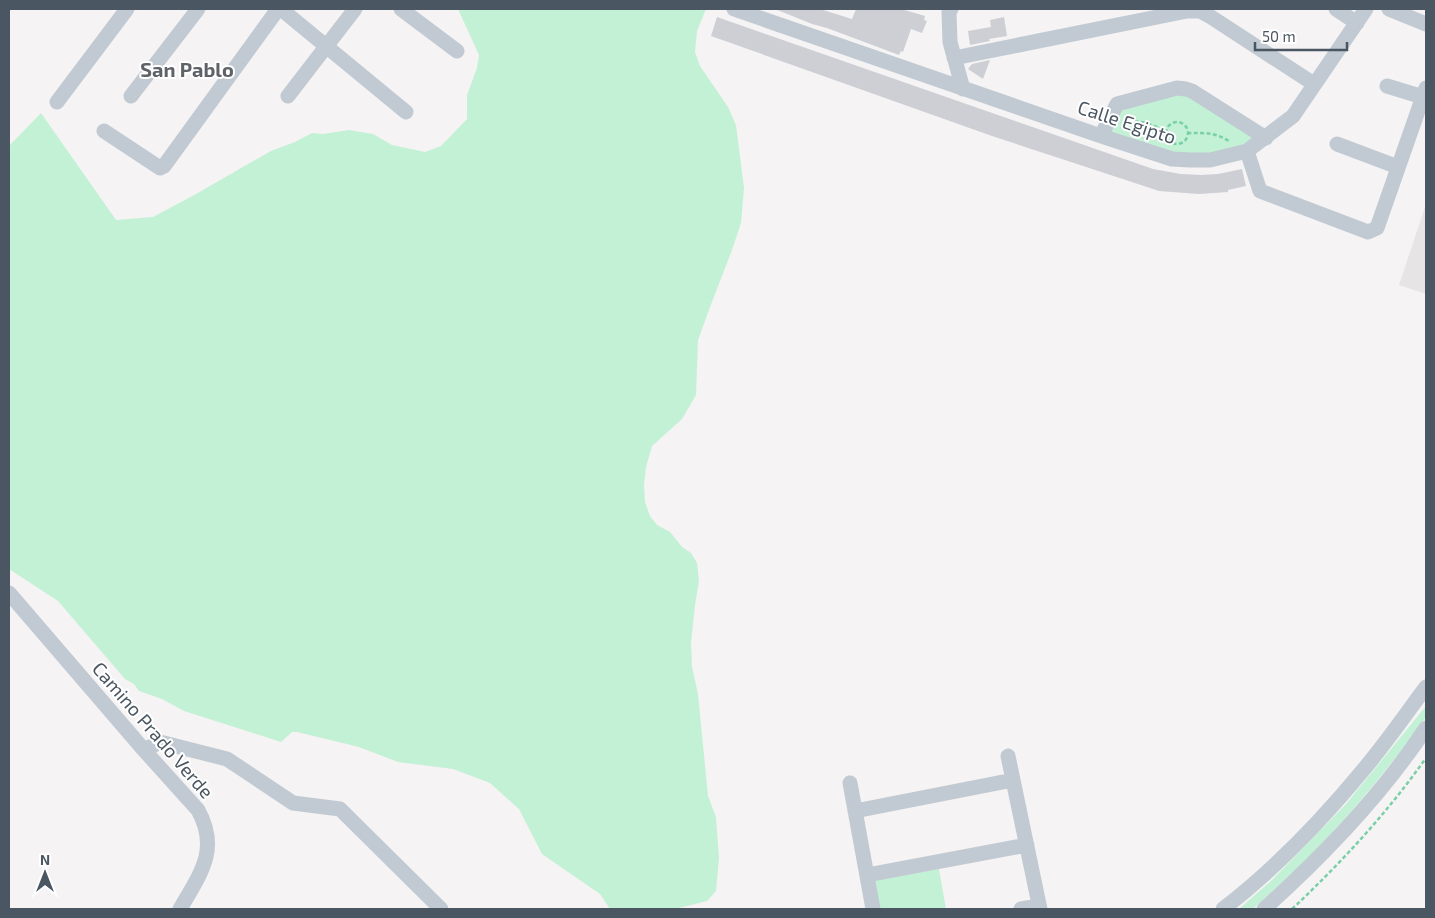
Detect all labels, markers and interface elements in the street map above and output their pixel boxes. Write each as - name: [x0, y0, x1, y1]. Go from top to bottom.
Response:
- scale bar: [1255, 20, 1348, 52]
- text: 50 m: [1262, 27, 1296, 45]
- district label: San Pablo: [140, 57, 234, 81]
- street label: Calle Egipto: [1075, 95, 1179, 148]
- street label: Camino Prado Verde: [88, 657, 219, 802]
- north arrow: [20, 848, 70, 898]
- text: N: [40, 851, 50, 868]

